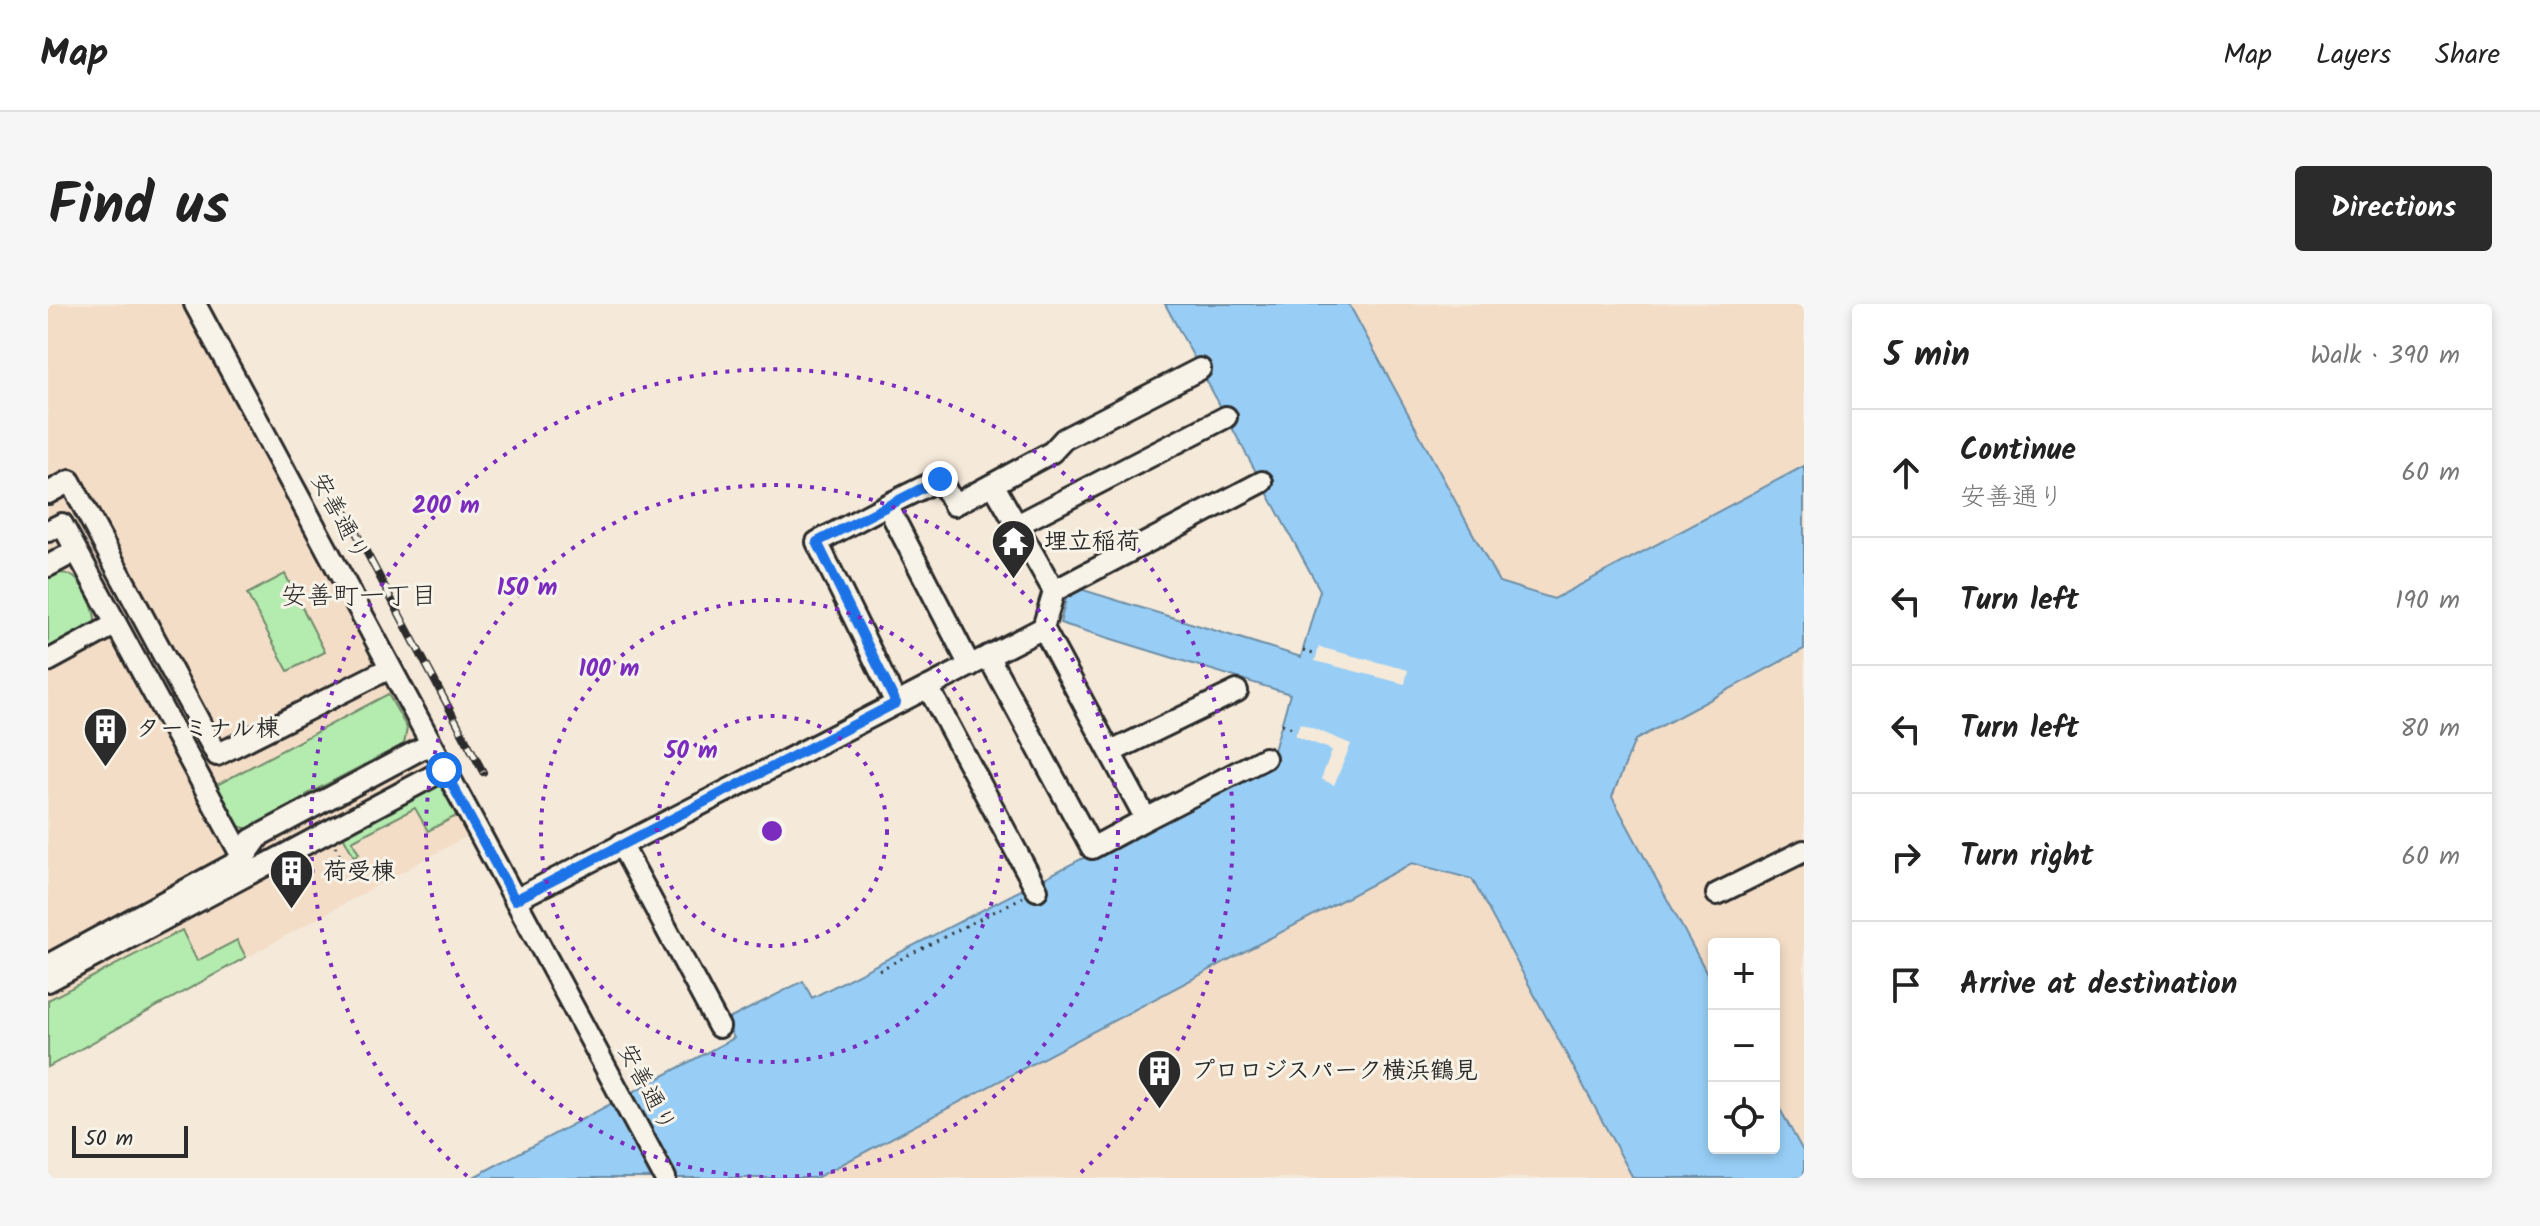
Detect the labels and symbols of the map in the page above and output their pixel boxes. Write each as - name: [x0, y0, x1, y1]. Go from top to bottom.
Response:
- route end: [922, 461, 958, 497]
- street label: 安善通り: [299, 465, 379, 569]
- text: 200 m: [412, 487, 480, 526]
- temple icon: 埋立稲荷: [989, 518, 1037, 581]
- place label: 埋立稲荷: [1044, 523, 1140, 562]
- text: 150 m: [497, 569, 557, 608]
- district label: 安善町一丁目: [281, 576, 437, 618]
- text: 100 m: [579, 650, 639, 689]
- building icon: ターミナル棟: [81, 705, 129, 768]
- place label: ターミナル棟: [136, 710, 281, 749]
- text: 50 m: [663, 732, 718, 771]
- route start: [426, 752, 462, 788]
- centre of rings: [758, 817, 786, 845]
- building icon: 荷受棟: [268, 848, 316, 911]
- place label: 荷受棟: [323, 853, 396, 892]
- street label: 安善通り: [606, 1036, 686, 1140]
- building icon: プロロジスパーク横浜鶴見: [1136, 1047, 1184, 1110]
- place label: プロロジスパーク横浜鶴見: [1191, 1052, 1478, 1091]
- scale bar: [72, 1122, 188, 1158]

